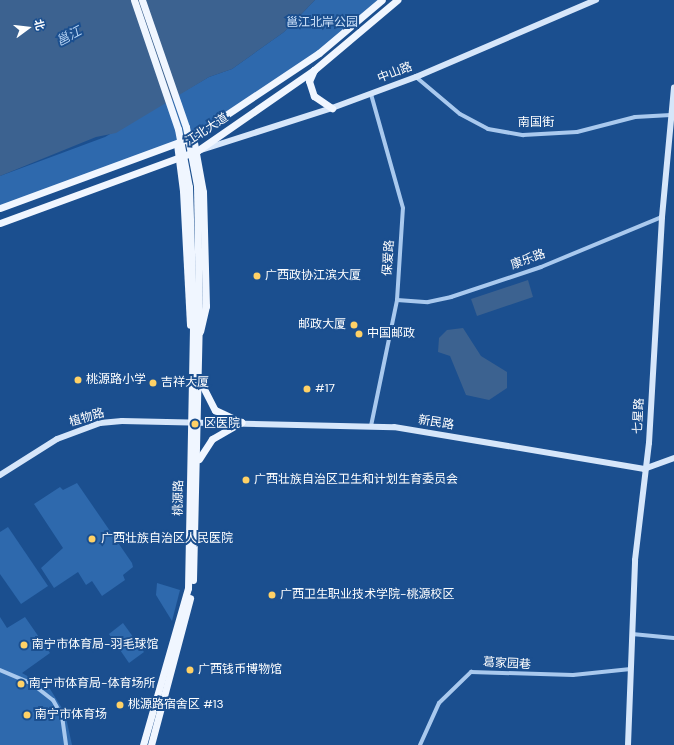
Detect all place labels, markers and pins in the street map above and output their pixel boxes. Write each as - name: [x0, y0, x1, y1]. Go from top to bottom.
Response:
- place label: 广西政协江滨大厦: [265, 269, 361, 283]
- marker: 广西政协江滨大厦: [252, 271, 262, 281]
- place label: 邮政大厦: [298, 318, 346, 332]
- marker: 邮政大厦: [349, 320, 359, 330]
- place label: 中国邮政: [367, 327, 415, 341]
- marker: 中国邮政: [354, 329, 364, 339]
- place label: 桃源路小学: [86, 373, 146, 387]
- marker: 桃源路小学: [73, 375, 83, 385]
- place label: 吉祥大厦: [161, 376, 209, 390]
- marker: 吉祥大厦: [148, 378, 158, 388]
- place label: #17: [315, 382, 335, 396]
- marker: #17: [302, 384, 312, 394]
- place label: 区医院: [204, 417, 240, 431]
- marker: 区医院: [189, 418, 201, 430]
- place label: 广西壮族自治区卫生和计划生育委员会: [254, 473, 458, 487]
- marker: 广西壮族自治区卫生和计划生育委员会: [241, 475, 251, 485]
- place label: 广西壮族自治区人民医院: [101, 532, 233, 546]
- marker: 广西壮族自治区人民医院: [86, 533, 98, 545]
- place label: 广西卫生职业技术学院-桃源校区: [280, 588, 454, 602]
- marker: 广西卫生职业技术学院-桃源校区: [267, 590, 277, 600]
- place label: 南宁市体育局-羽毛球馆: [32, 638, 158, 652]
- marker: 南宁市体育局-羽毛球馆: [19, 640, 29, 650]
- place label: 广西钱币博物馆: [198, 663, 282, 677]
- marker: 广西钱币博物馆: [185, 665, 195, 675]
- place label: 南宁市体育局-体育场所: [29, 677, 155, 691]
- marker: 南宁市体育局-体育场所: [16, 679, 26, 689]
- place label: 桃源路宿舍区 #13: [128, 698, 224, 712]
- marker: 桃源路宿舍区 #13: [115, 700, 125, 710]
- place label: 南宁市体育场: [35, 708, 107, 722]
- marker: 南宁市体育场: [22, 710, 32, 720]

